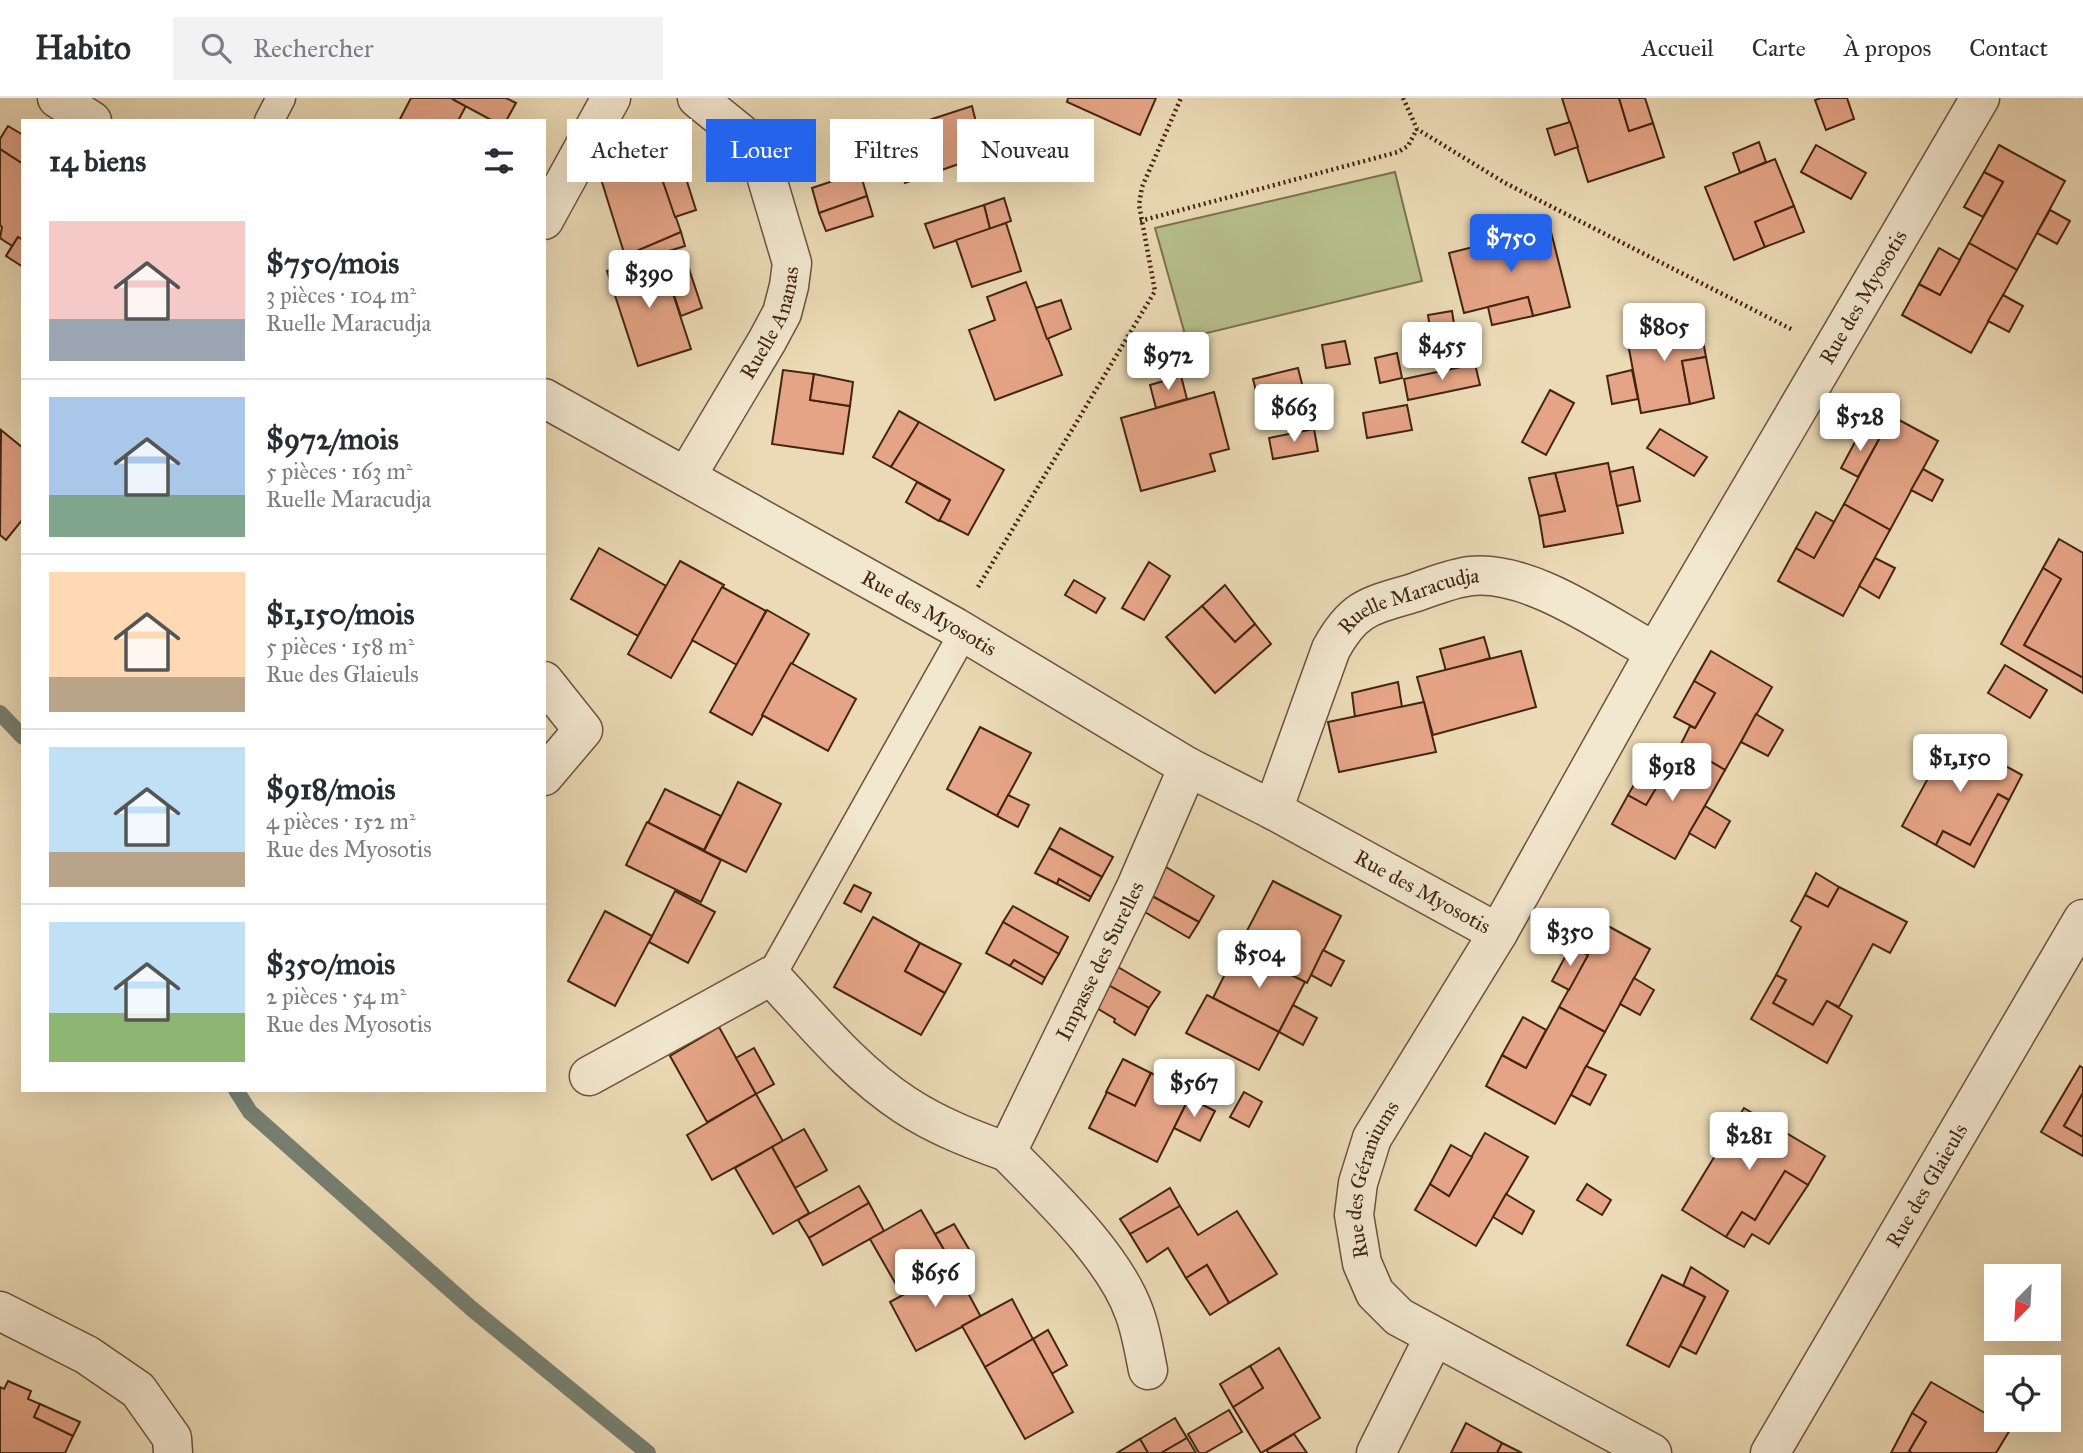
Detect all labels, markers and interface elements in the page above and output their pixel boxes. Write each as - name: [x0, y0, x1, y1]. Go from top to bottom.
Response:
- search box: [173, 17, 663, 80]
- text: Habito: [35, 28, 131, 68]
- icon: search: [197, 29, 235, 67]
- text: Rechercher: [253, 32, 374, 64]
- text: Accueil: [1642, 33, 1714, 63]
- text: Carte: [1752, 33, 1806, 63]
- text: À propos: [1844, 33, 1931, 63]
- text: Contact: [1969, 33, 2048, 63]
- chip: Acheter: [567, 119, 692, 182]
- chip: Louer: [706, 119, 816, 182]
- chip: Filtres: [830, 119, 943, 182]
- chip: Nouveau: [957, 119, 1094, 182]
- icon: filters: [480, 142, 518, 180]
- text: 14 biens: [49, 143, 146, 179]
- pin: $750: [1470, 214, 1552, 274]
- text: $750: [1486, 223, 1536, 251]
- street label: Rue des Myosotis: [1814, 225, 1913, 369]
- text: $750/mois: [266, 245, 399, 281]
- icon: home: [105, 249, 189, 333]
- pin: $390: [608, 250, 690, 310]
- text: $390: [625, 259, 673, 287]
- street label: Ruelle Ananas: [734, 265, 804, 384]
- text: 3 pièces · 104 m²: [266, 281, 416, 309]
- pin: $805: [1623, 303, 1705, 363]
- text: Ruelle Maracudja: [266, 309, 431, 337]
- text: $805: [1639, 312, 1689, 340]
- pin: $455: [1401, 322, 1483, 382]
- text: $455: [1418, 331, 1466, 359]
- pin: $972: [1127, 332, 1209, 392]
- text: $972: [1143, 341, 1193, 369]
- pin: $663: [1253, 384, 1335, 444]
- text: $663: [1271, 393, 1317, 421]
- pin: $528: [1819, 394, 1901, 453]
- text: $528: [1836, 402, 1884, 430]
- text: $972/mois: [266, 421, 399, 457]
- icon: home: [105, 425, 189, 509]
- text: 5 pièces · 163 m²: [266, 457, 413, 485]
- text: Ruelle Maracudja: [266, 485, 431, 513]
- street label: Ruelle Maracudja: [1332, 562, 1480, 639]
- street label: Rue des Myosotis: [857, 564, 1001, 662]
- text: $1,150/mois: [266, 596, 414, 632]
- icon: home: [105, 600, 189, 684]
- text: 5 pièces · 158 m²: [266, 632, 414, 660]
- text: Rue des Glaieuls: [266, 660, 419, 688]
- pin: $1,150: [1903, 734, 2017, 794]
- text: $1,150: [1929, 743, 1991, 771]
- pin: $918: [1631, 744, 1713, 803]
- text: $918: [1648, 752, 1696, 780]
- text: $918/mois: [266, 771, 395, 807]
- icon: home: [105, 775, 189, 859]
- text: 4 pièces · 152 m²: [266, 807, 416, 835]
- text: Rue des Myosotis: [266, 835, 432, 863]
- street label: Rue des Myosotis: [1350, 844, 1495, 939]
- street label: Impasse des Surelles: [1050, 878, 1150, 1045]
- pin: $350: [1529, 908, 1611, 968]
- text: $350: [1546, 917, 1594, 945]
- pin: $504: [1218, 930, 1300, 990]
- text: $504: [1234, 939, 1284, 967]
- text: $350/mois: [266, 946, 395, 982]
- icon: home: [105, 950, 189, 1034]
- text: 2 pièces · 54 m²: [266, 982, 406, 1010]
- text: Rue des Myosotis: [266, 1010, 432, 1038]
- pin: $567: [1153, 1060, 1235, 1119]
- text: $567: [1170, 1068, 1218, 1096]
- street label: Rue des Géraniums: [1340, 1096, 1405, 1261]
- pin: $281: [1708, 1112, 1790, 1172]
- street label: Rue des Glaieuls: [1880, 1119, 1973, 1252]
- text: $281: [1726, 1121, 1772, 1149]
- pin: $656: [894, 1250, 976, 1309]
- text: $656: [911, 1258, 959, 1286]
- north arrow: [1984, 1264, 2062, 1340]
- map controls: [1984, 1264, 2061, 1432]
- button: locate: [1984, 1355, 2061, 1432]

